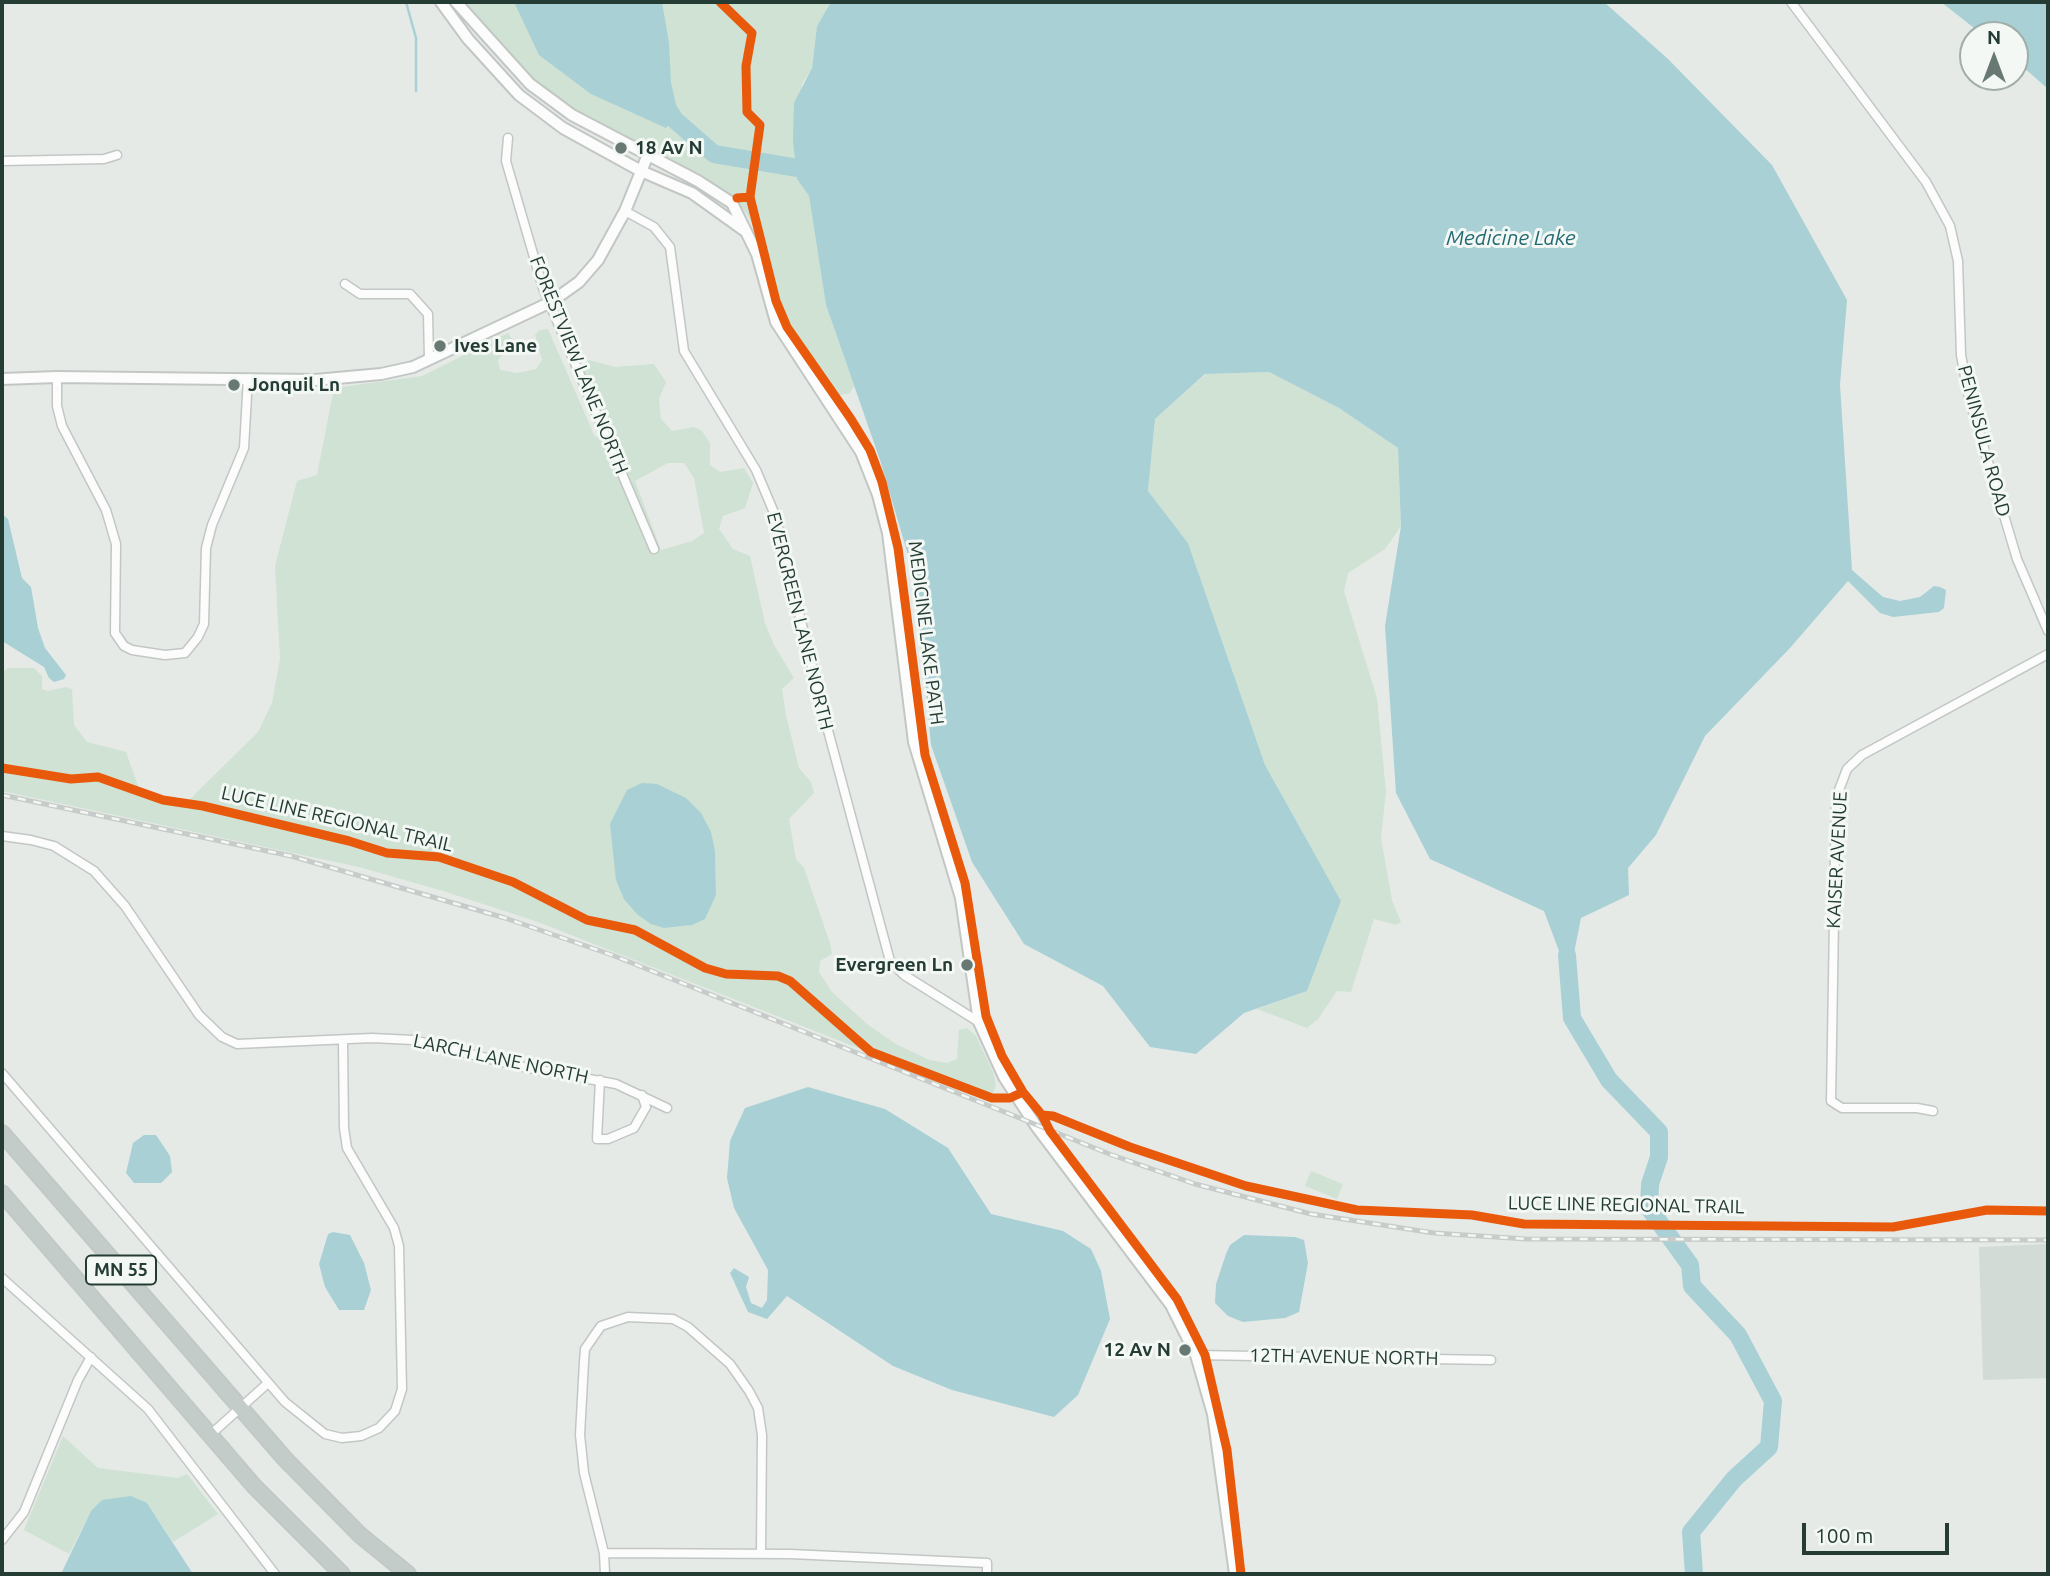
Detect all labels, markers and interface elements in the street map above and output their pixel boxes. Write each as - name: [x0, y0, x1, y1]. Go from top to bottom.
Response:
- north arrow: [1959, 21, 2029, 91]
- text: N: [1987, 26, 2001, 48]
- place label: 18 Av N: [635, 137, 703, 159]
- marker: 18 Av N: [613, 140, 629, 156]
- water label: Medicine Lake: [1446, 225, 1576, 251]
- street label: FORESTVIEW LANE NORTH: [525, 253, 633, 477]
- place label: Ives Lane: [454, 335, 537, 357]
- marker: Ives Lane: [432, 338, 448, 354]
- street label: PENINSULA ROAD: [1953, 363, 2015, 519]
- place label: Jonquil Ln: [248, 374, 340, 396]
- marker: Jonquil Ln: [226, 377, 242, 393]
- street label: EVERGREEN LANE NORTH: [762, 510, 838, 732]
- street label: MEDICINE LAKE PATH: [903, 540, 949, 726]
- street label: LUCE LINE REGIONAL TRAIL: [219, 781, 455, 857]
- street label: KAISER AVENUE: [1822, 791, 1852, 929]
- place label: Evergreen Ln: [835, 954, 953, 976]
- marker: Evergreen Ln: [959, 957, 975, 973]
- street label: LARCH LANE NORTH: [411, 1029, 591, 1089]
- street label: LUCE LINE REGIONAL TRAIL: [1508, 1192, 1744, 1218]
- road number: MN 55: [86, 1255, 156, 1284]
- place label: 12 Av N: [1103, 1339, 1171, 1361]
- marker: 12 Av N: [1177, 1342, 1193, 1358]
- street label: 12TH AVENUE NORTH: [1249, 1344, 1439, 1370]
- scale bar: [1805, 1510, 1952, 1554]
- text: 100 m: [1815, 1523, 1873, 1547]

